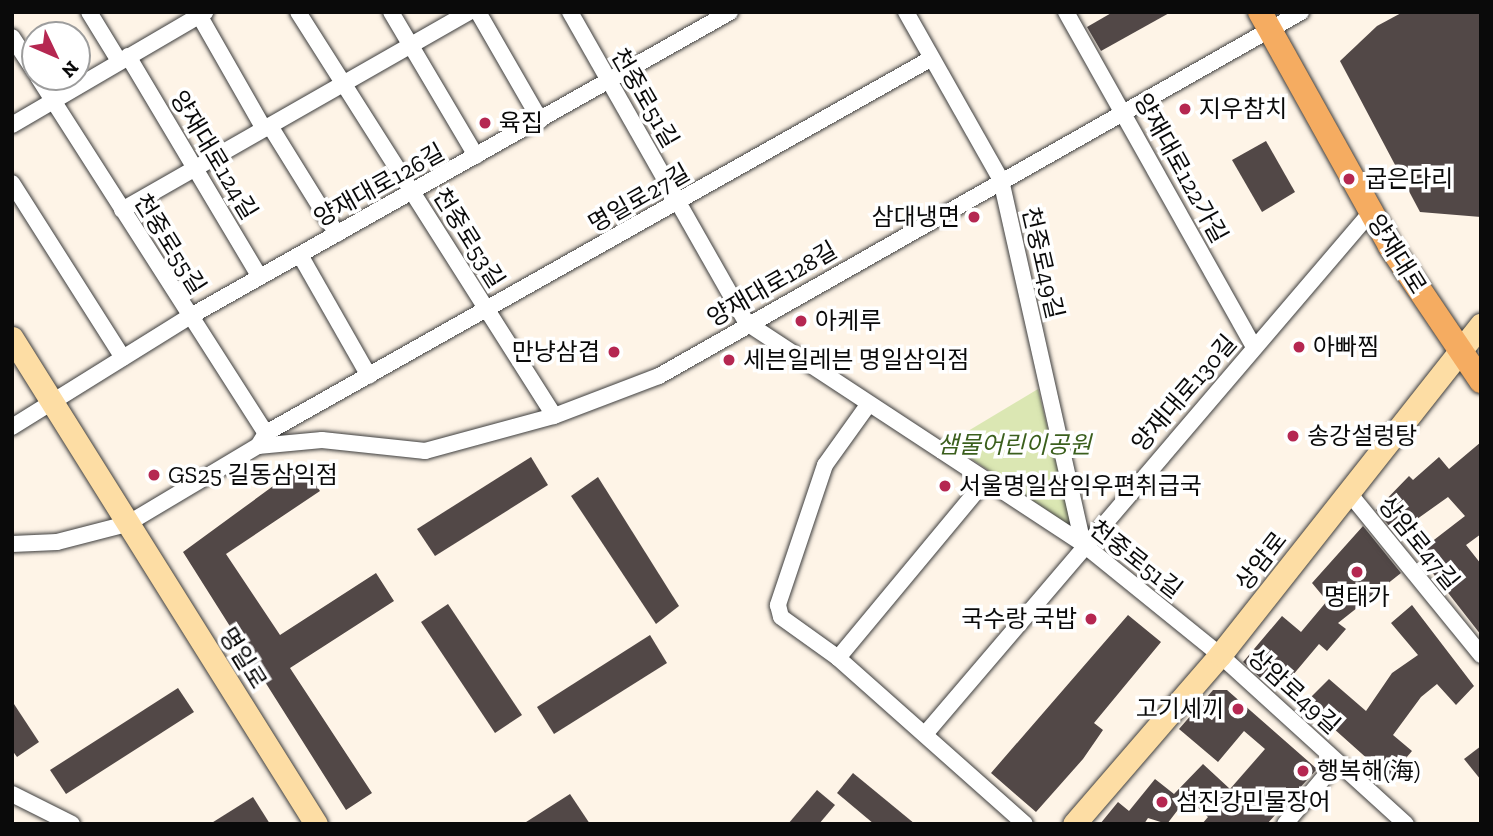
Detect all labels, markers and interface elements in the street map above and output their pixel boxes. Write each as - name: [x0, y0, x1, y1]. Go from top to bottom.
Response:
- north arrow: [21, 21, 91, 91]
- street label: 천중로51길: [605, 43, 685, 153]
- text: N: [57, 56, 83, 83]
- street label: 양재대로124길: [164, 85, 264, 225]
- street label: 양재대로122가길: [1128, 88, 1234, 248]
- place label: 지우참치: [1199, 95, 1287, 123]
- marker: 지우참치: [1177, 101, 1193, 117]
- place label: 육집: [499, 109, 543, 137]
- marker: 육집: [477, 115, 493, 131]
- street label: 양재대로126길: [309, 137, 449, 233]
- street label: 명일로27길: [583, 158, 695, 238]
- place label: 굽은다리: [1365, 165, 1453, 193]
- marker: 굽은다리: [1339, 169, 1359, 189]
- street label: 천중로53길: [427, 183, 511, 293]
- street label: 천중로55길: [128, 188, 212, 300]
- place label: 삼대냉면: [872, 203, 960, 231]
- street label: 천중로49길: [1016, 204, 1070, 322]
- marker: 삼대냉면: [966, 209, 982, 225]
- street label: 양재대로: [1361, 209, 1433, 299]
- street label: 양재대로128길: [702, 235, 842, 333]
- place label: 아케루: [815, 307, 881, 335]
- marker: 아케루: [793, 313, 809, 329]
- street label: 양재대로130길: [1126, 329, 1242, 457]
- place label: 아빠찜: [1313, 333, 1379, 361]
- place label: 만냥삼겹: [512, 338, 600, 366]
- marker: 아빠찜: [1291, 339, 1307, 355]
- marker: 만냥삼겹: [606, 344, 622, 360]
- place label: 세븐일레븐 명일삼익점: [743, 346, 969, 374]
- marker: 세븐일레븐 명일삼익점: [721, 352, 737, 368]
- place label: 송강설렁탕: [1307, 422, 1417, 450]
- marker: 송강설렁탕: [1285, 428, 1301, 444]
- park label: 샘물어린이공원: [937, 431, 1091, 459]
- place label: GS25 길동삼익점: [168, 461, 338, 489]
- marker: GS25 길동삼익점: [146, 467, 162, 483]
- place label: 서울명일삼익우편취급국: [959, 472, 1202, 500]
- marker: 서울명일삼익우편취급국: [937, 478, 953, 494]
- street label: 상암로47길: [1373, 490, 1465, 596]
- street label: 천중로51길: [1084, 514, 1188, 604]
- street label: 상암로: [1229, 526, 1293, 596]
- marker: 명태가: [1349, 564, 1365, 580]
- place label: 명태가: [1324, 583, 1390, 611]
- place label: 국수랑 국밥: [961, 605, 1077, 633]
- marker: 국수랑 국밥: [1083, 611, 1099, 627]
- street label: 명일로: [213, 622, 273, 694]
- street label: 상암로49길: [1242, 642, 1346, 740]
- place label: 고기세끼: [1136, 695, 1224, 723]
- marker: 고기세끼: [1230, 701, 1246, 717]
- place label: 행복해(海): [1317, 757, 1420, 785]
- marker: 행복해(海): [1295, 763, 1311, 779]
- place label: 섬진강민물장어: [1176, 788, 1331, 816]
- marker: 섬진강민물장어: [1154, 794, 1170, 810]

